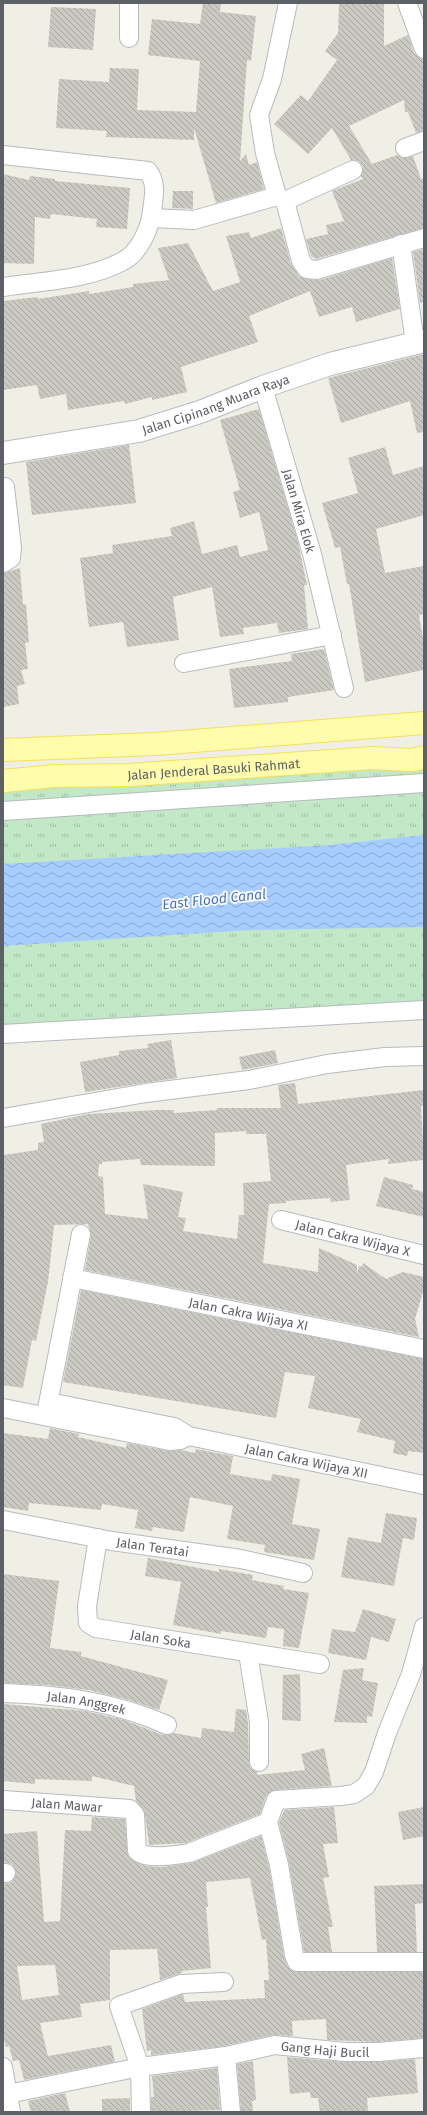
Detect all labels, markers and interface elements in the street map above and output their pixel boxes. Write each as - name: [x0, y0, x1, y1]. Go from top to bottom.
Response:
- street label: Jalan Cipinang Muara Raya: [140, 372, 291, 438]
- street label: Jalan Mira Elok: [279, 467, 318, 555]
- street label: Jalan Jenderal Basuki Rahmat: [127, 756, 301, 783]
- water label: East Flood Canal: [161, 886, 267, 913]
- street label: Jalan Cakra Wijaya X: [294, 1217, 412, 1259]
- street label: Jalan Cakra Wijaya XI: [187, 1295, 309, 1333]
- street label: Jalan Cakra Wijaya XII: [244, 1441, 369, 1481]
- street label: Jalan Teratai: [115, 1535, 190, 1560]
- street label: Jalan Soka: [129, 1627, 192, 1651]
- street label: Jalan Anggrek: [46, 1689, 128, 1718]
- street label: Jalan Mawar: [31, 1795, 103, 1815]
- street label: Gang Haji Bucil: [280, 2039, 370, 2060]

